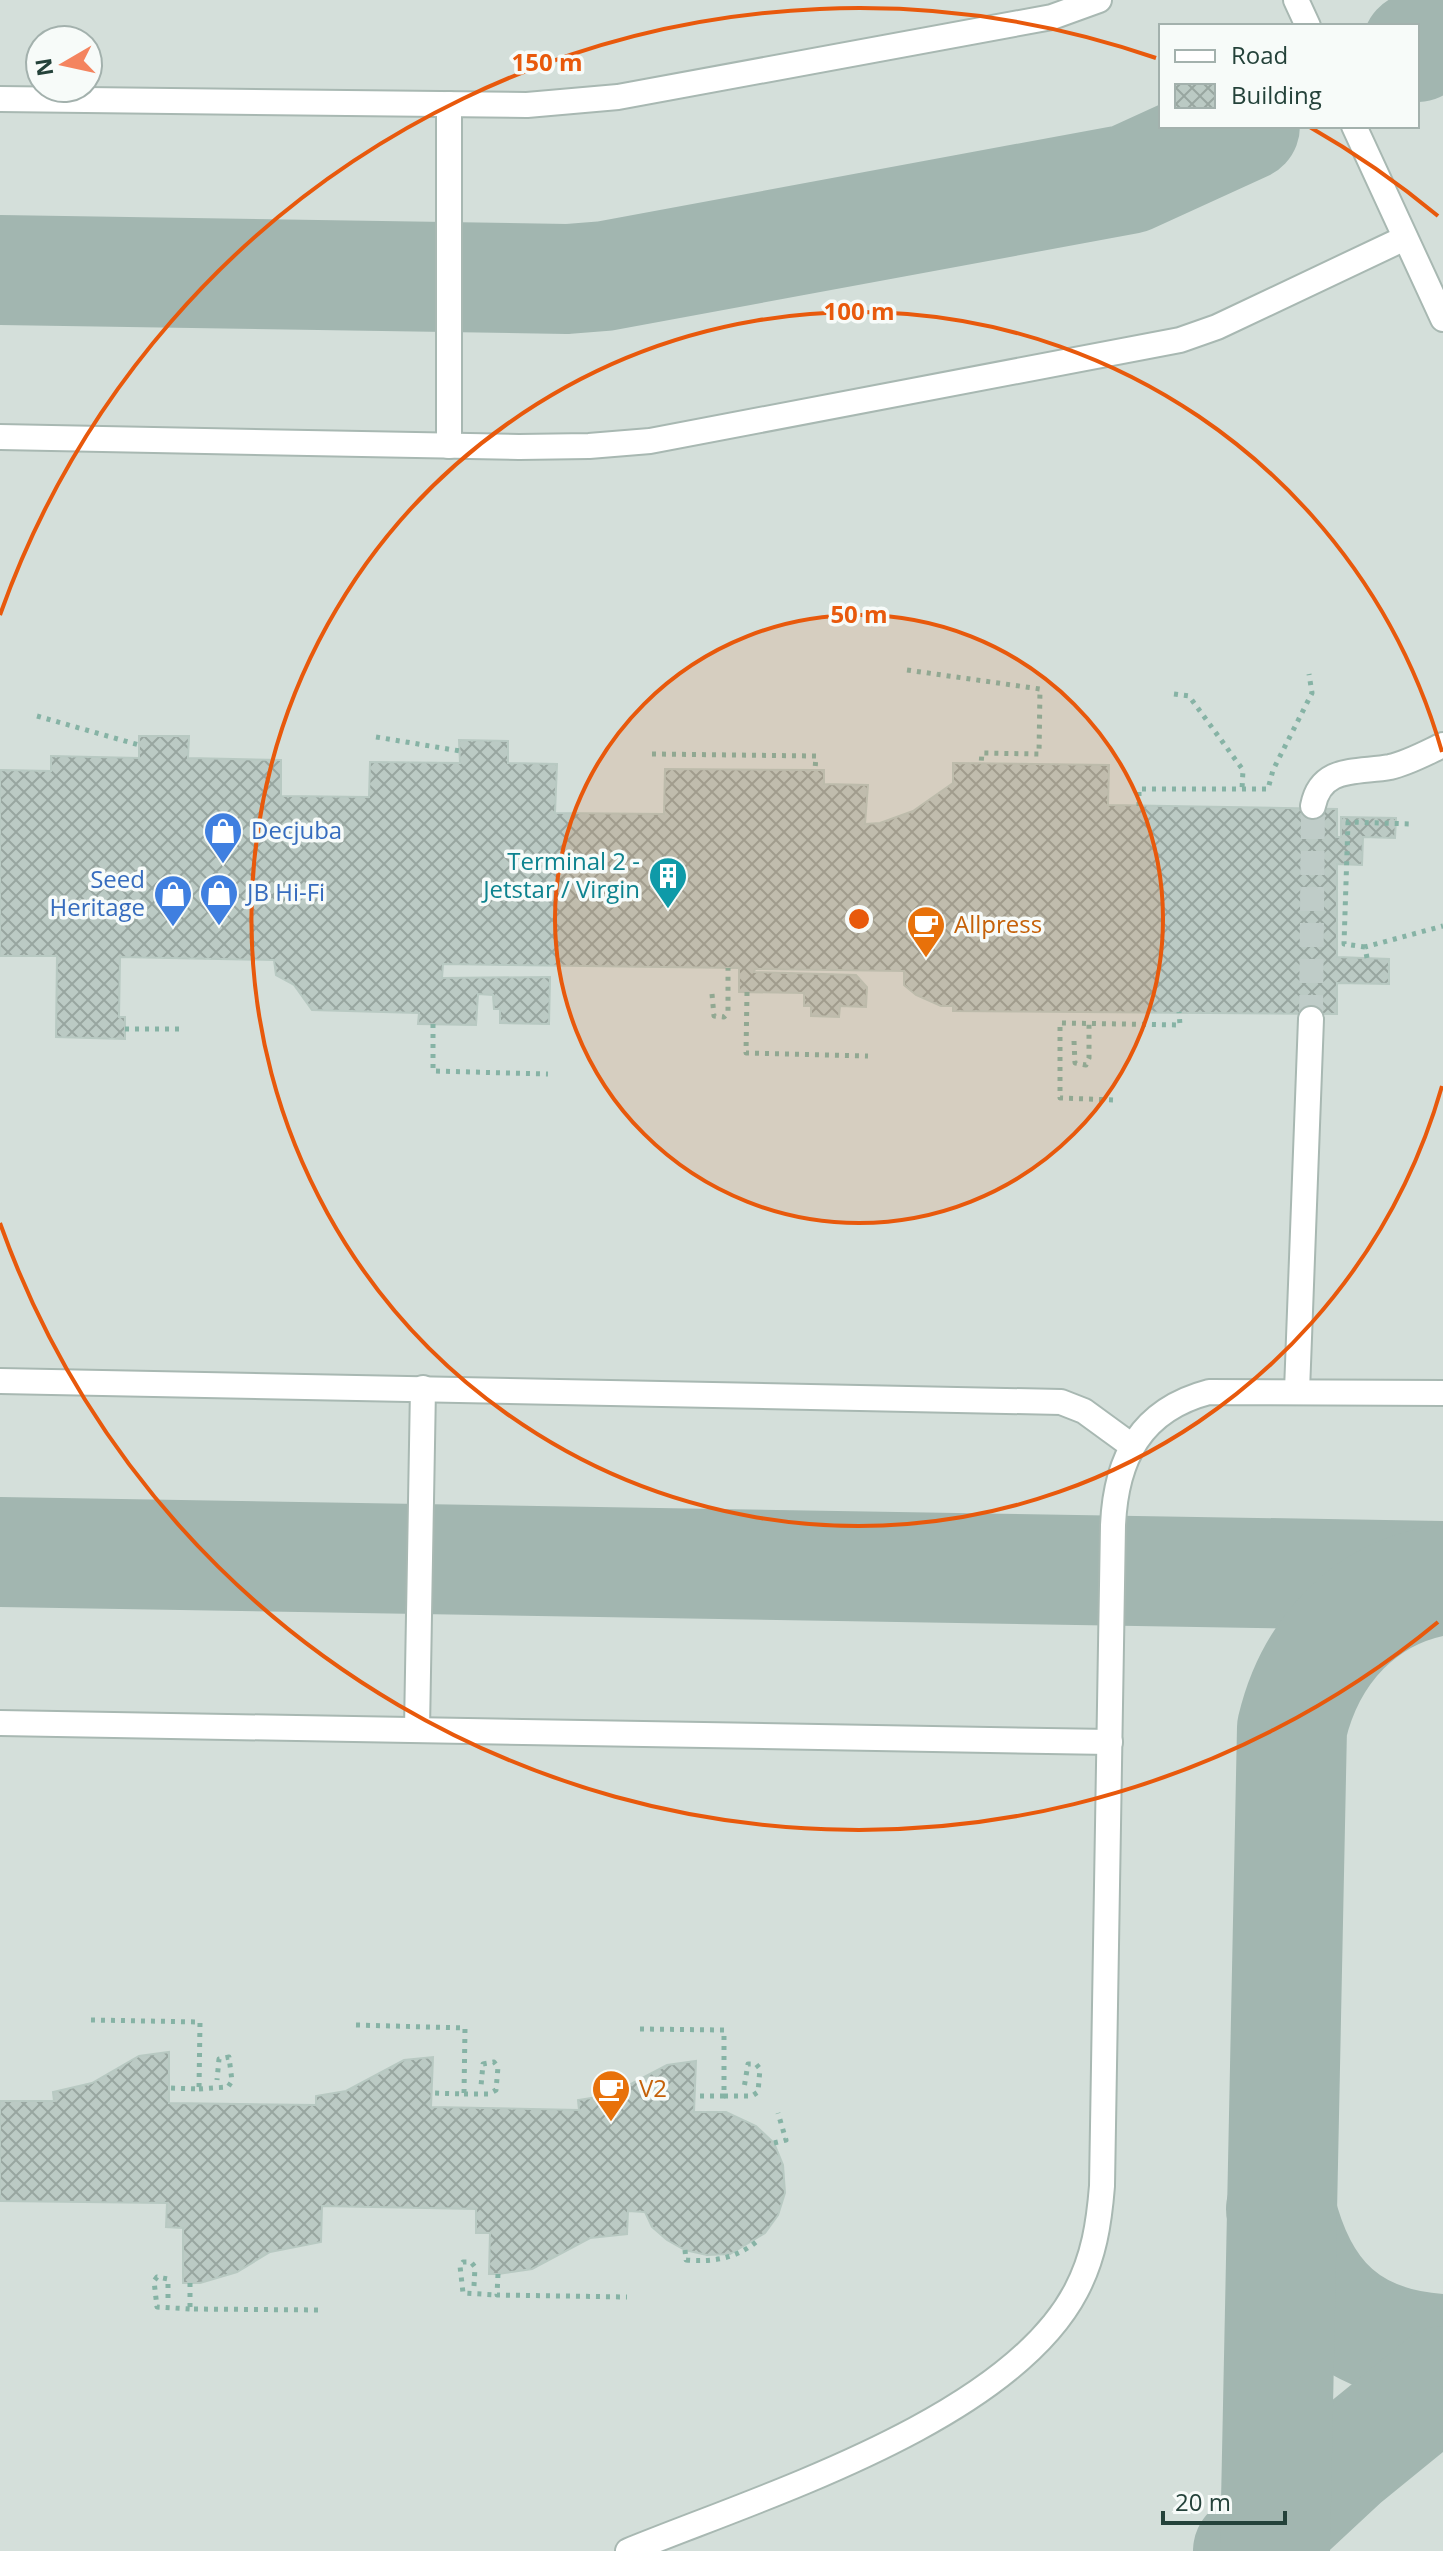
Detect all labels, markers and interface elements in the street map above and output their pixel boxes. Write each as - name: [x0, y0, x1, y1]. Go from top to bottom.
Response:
- north arrow: [24, 24, 104, 104]
- legend: [1159, 24, 1419, 128]
- text: Road: [1231, 38, 1288, 71]
- text: 150 m: [512, 45, 582, 78]
- text: N: [27, 56, 59, 78]
- text: Building: [1231, 78, 1322, 111]
- text: 100 m: [824, 294, 894, 327]
- text: 50 m: [830, 597, 888, 630]
- shop icon: Decjuba: [202, 810, 244, 865]
- place label: Decjuba: [251, 813, 342, 846]
- place label: Terminal 2 - Jetstar / Virgin: [481, 844, 640, 905]
- building icon: Terminal 2 - Jetstar / Virgin: [647, 855, 689, 910]
- place label: Seed Heritage: [50, 862, 145, 923]
- shop icon: JB Hi-Fi: [198, 872, 240, 927]
- shop icon: Seed Heritage: [152, 873, 194, 928]
- place label: JB Hi-Fi: [245, 875, 325, 908]
- cafe icon: Allpress: [905, 904, 947, 959]
- centre of rings: [845, 905, 873, 933]
- place label: Allpress: [954, 907, 1042, 940]
- cafe icon: V2: [590, 2068, 632, 2123]
- place label: V2: [639, 2071, 667, 2104]
- scale bar: [1163, 2475, 1285, 2525]
- text: 20 m: [1175, 2485, 1231, 2518]

